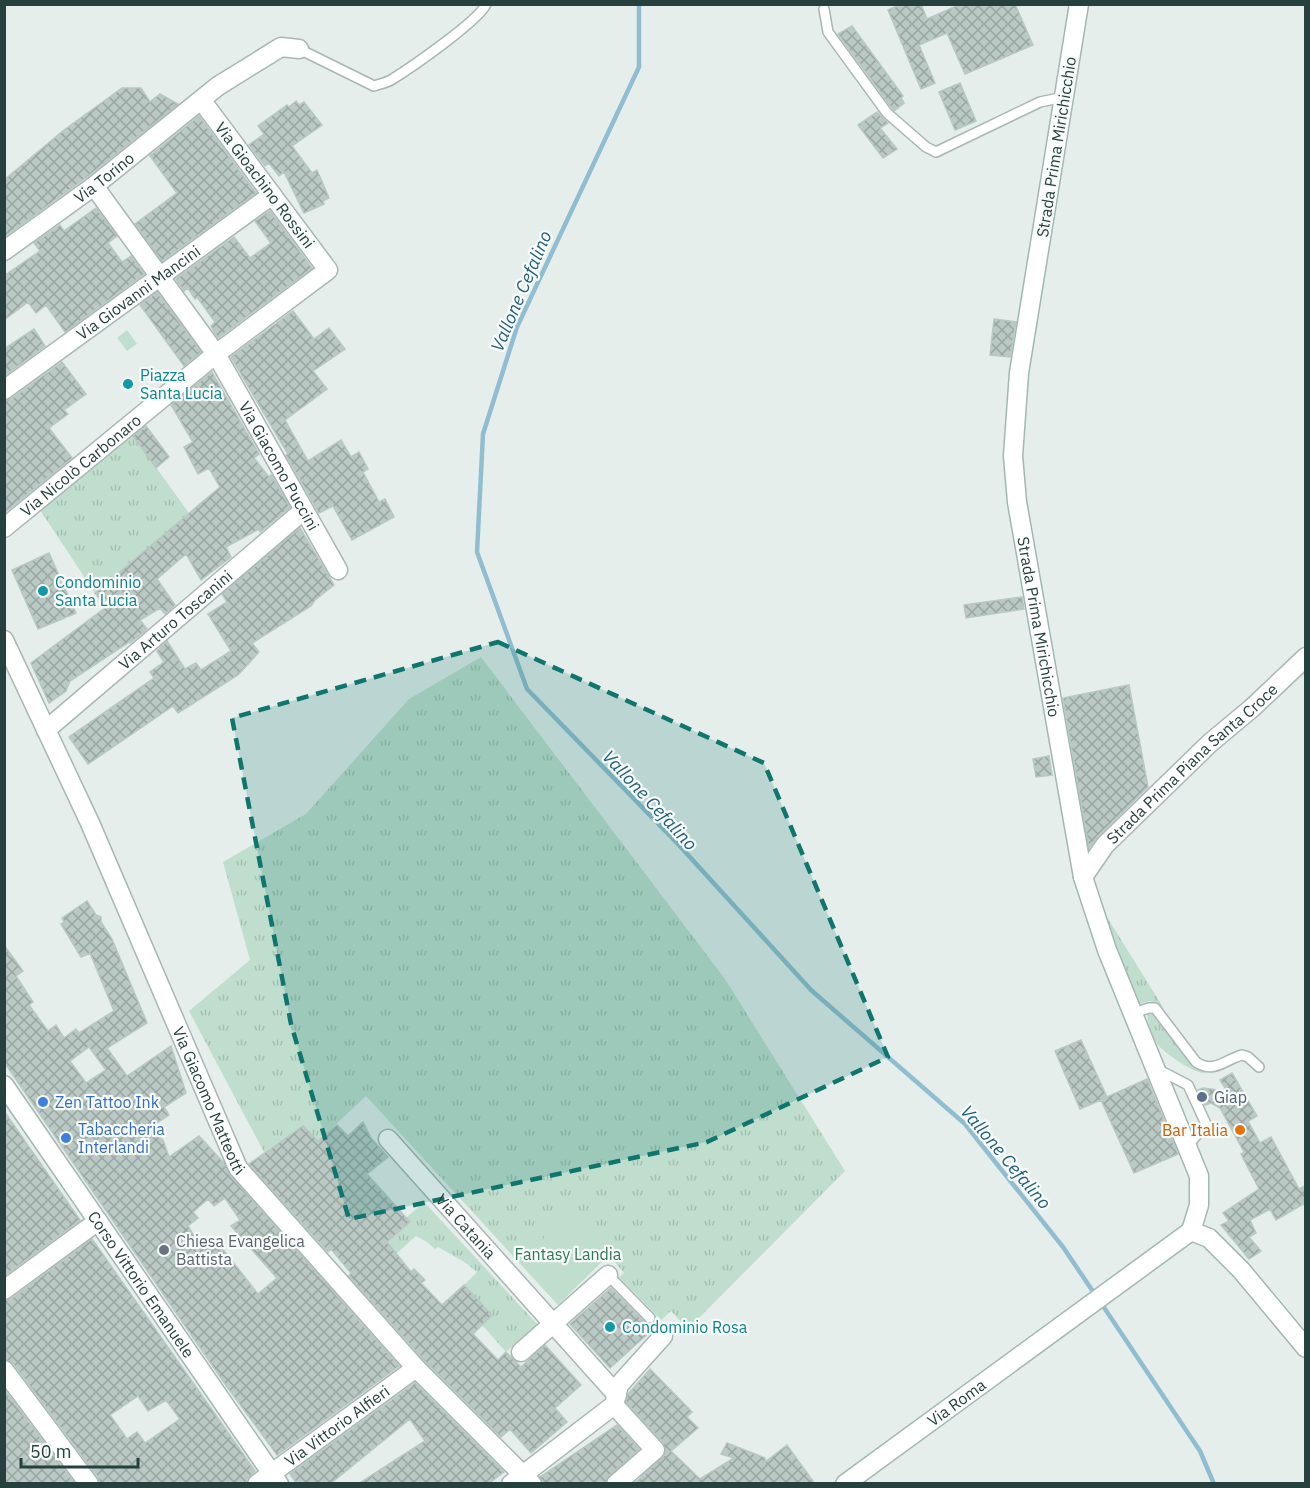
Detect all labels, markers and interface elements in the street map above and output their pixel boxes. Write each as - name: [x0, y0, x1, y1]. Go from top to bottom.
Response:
- street label: Strada Prima Mirichicchio: [1032, 55, 1080, 239]
- street label: Via Gioachino Rossini: [211, 118, 319, 252]
- street label: Via Torino: [70, 148, 138, 207]
- water label: Vallone Cefalino: [485, 227, 557, 355]
- street label: Via Giovanni Mancini: [72, 241, 204, 344]
- place label: Piazza Santa Lucia: [140, 365, 223, 403]
- marker: Piazza Santa Lucia: [121, 377, 135, 391]
- street label: Via Giacomo Puccini: [235, 398, 324, 534]
- street label: Via Nicolò Carbonaro: [16, 410, 145, 521]
- street label: Strada Prima Mirichicchio: [1013, 535, 1065, 719]
- street label: Via Arturo Toscanini: [114, 566, 236, 674]
- place label: Condominio Santa Lucia: [55, 572, 141, 610]
- marker: Condominio Santa Lucia: [36, 584, 50, 598]
- street label: Strada Prima Piana Santa Croce: [1102, 679, 1282, 848]
- water label: Vallone Cefalino: [598, 745, 702, 855]
- street label: Via Giacomo Matteotti: [168, 1023, 249, 1179]
- place label: Giap: [1214, 1087, 1247, 1107]
- marker: Giap: [1195, 1090, 1209, 1104]
- place label: Zen Tattoo Ink: [55, 1092, 160, 1112]
- marker: Zen Tattoo Ink: [36, 1095, 50, 1109]
- water label: Vallone Cefalino: [956, 1100, 1056, 1214]
- place label: Tabaccheria Interlandi: [78, 1119, 165, 1157]
- place label: Bar Italia: [1162, 1120, 1228, 1140]
- marker: Bar Italia: [1233, 1123, 1247, 1137]
- marker: Tabaccheria Interlandi: [59, 1131, 73, 1145]
- street label: Via Catania: [432, 1190, 501, 1263]
- street label: Corso Vittorio Emanuele: [84, 1207, 199, 1362]
- place label: Chiesa Evangelica Battista: [176, 1231, 305, 1269]
- marker: Chiesa Evangelica Battista: [157, 1243, 171, 1257]
- park label: Fantasy Landia: [515, 1244, 622, 1264]
- place label: Condominio Rosa: [622, 1317, 748, 1337]
- marker: Condominio Rosa: [603, 1320, 617, 1334]
- street label: Via Roma: [923, 1374, 990, 1431]
- street label: Via Vittorio Alfieri: [281, 1381, 393, 1471]
- scale bar: [21, 1431, 138, 1469]
- text: 50 m: [30, 1440, 72, 1463]

